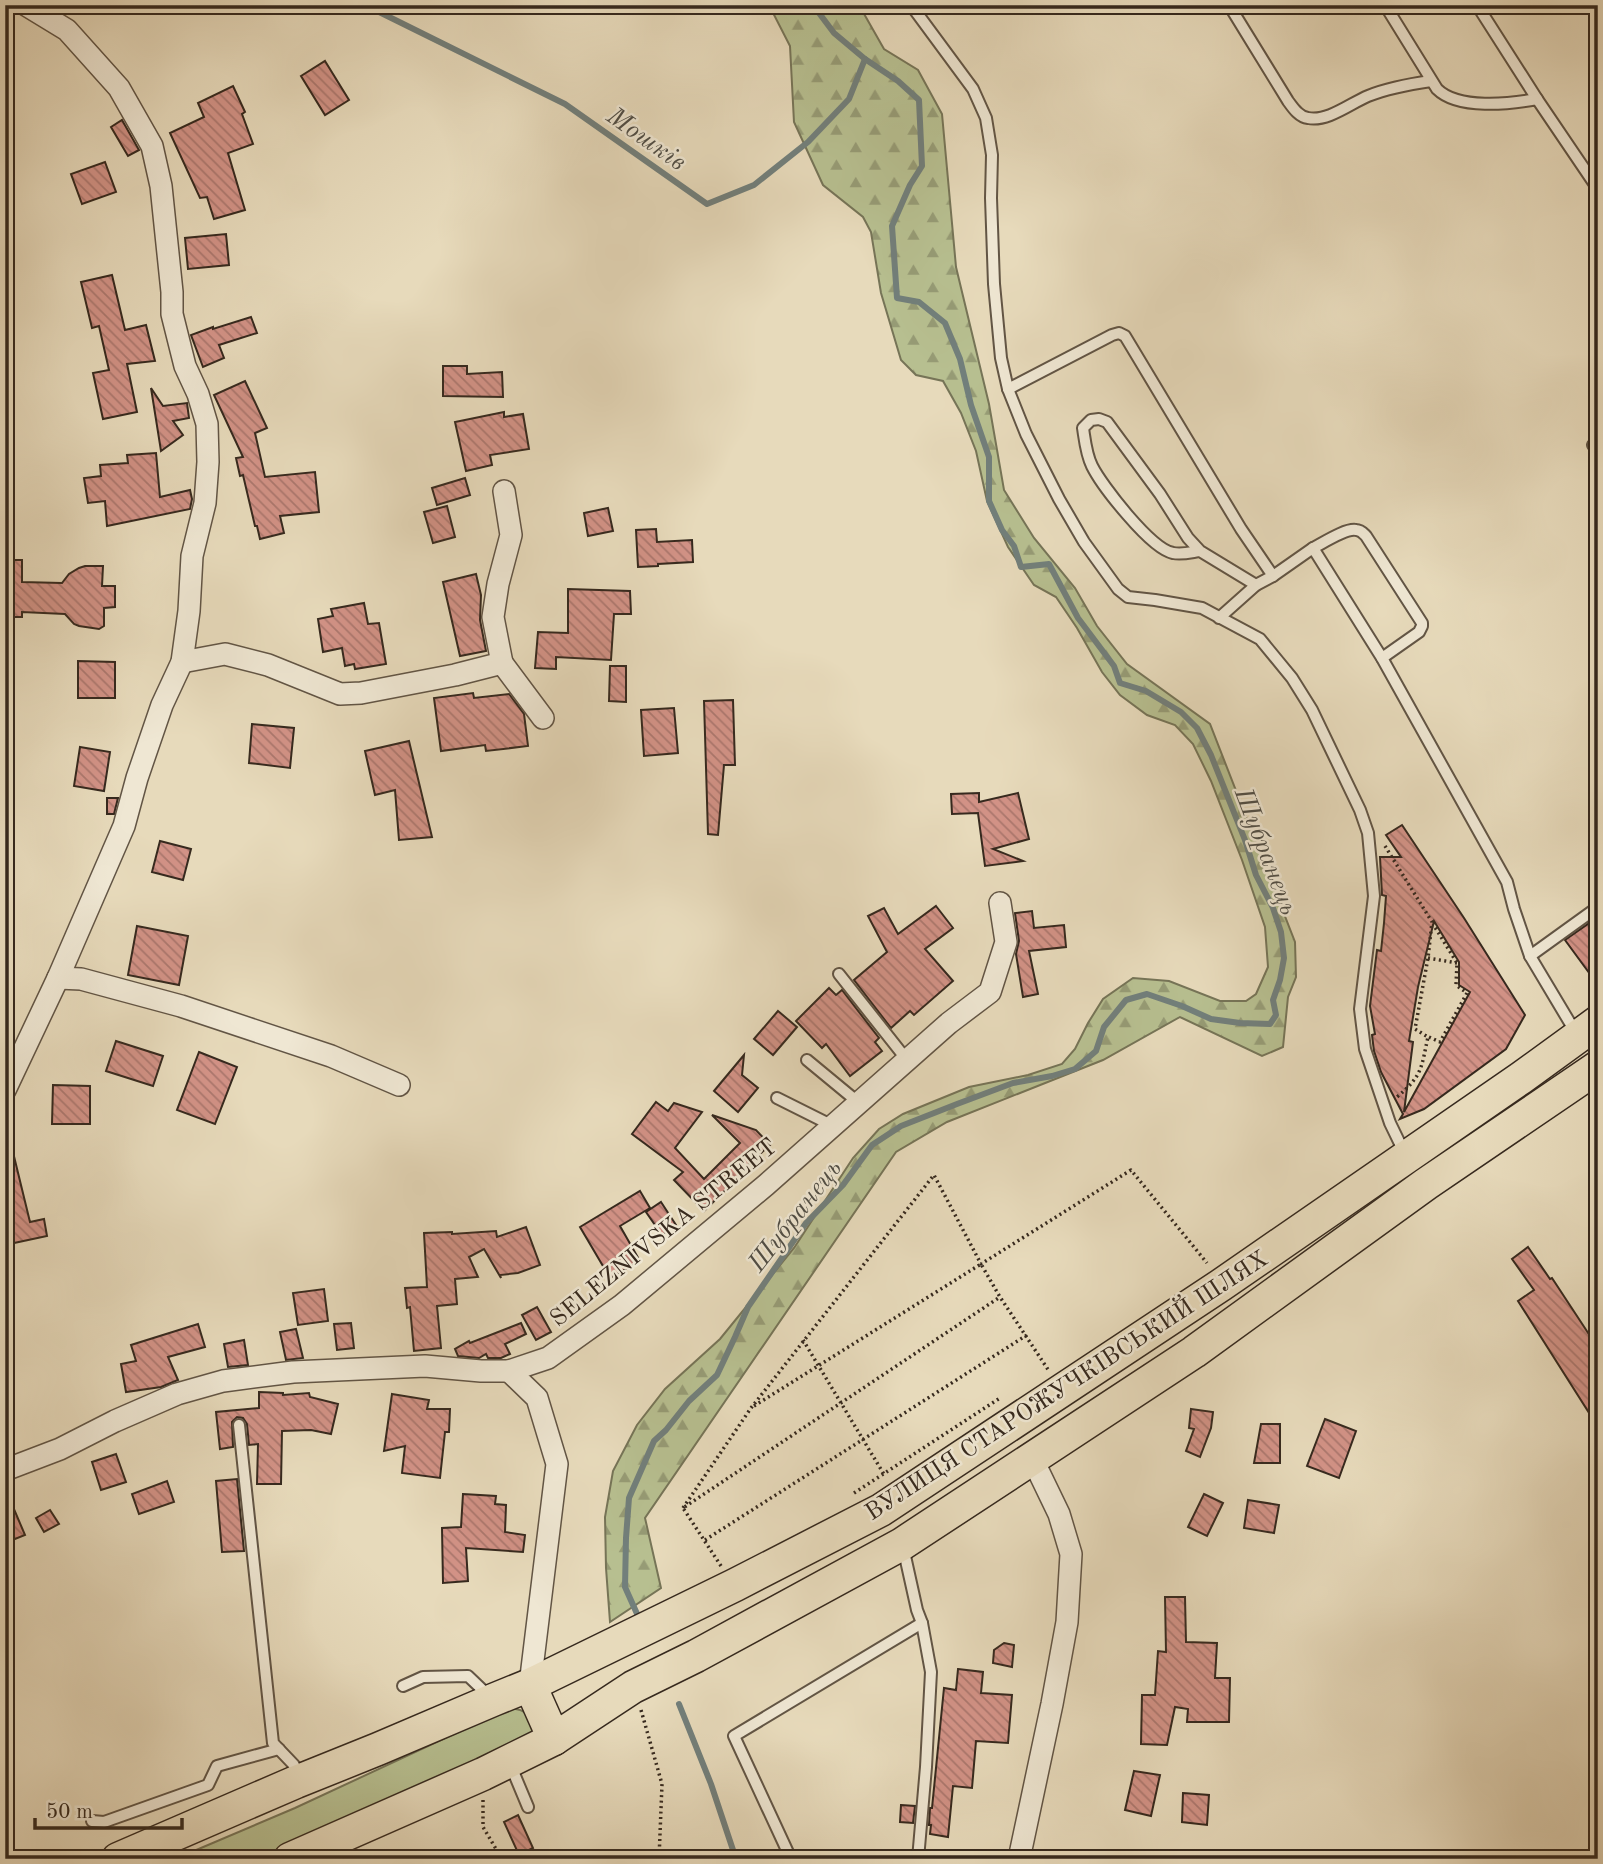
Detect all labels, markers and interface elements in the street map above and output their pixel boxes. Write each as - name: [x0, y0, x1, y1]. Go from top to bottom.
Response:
- water label: Мошків: [601, 103, 690, 176]
- water label: Шубранець: [1229, 783, 1301, 919]
- street label: SELEZNIVSKA STREET: [546, 1135, 782, 1332]
- water label: Шубранець: [743, 1155, 847, 1278]
- street label: ВУЛИЦЯ СТАРОЖУЧКІВСЬКИЙ ШЛЯХ: [859, 1243, 1273, 1526]
- scale bar: [35, 1787, 182, 1831]
- text: 50 m: [46, 1802, 93, 1823]

